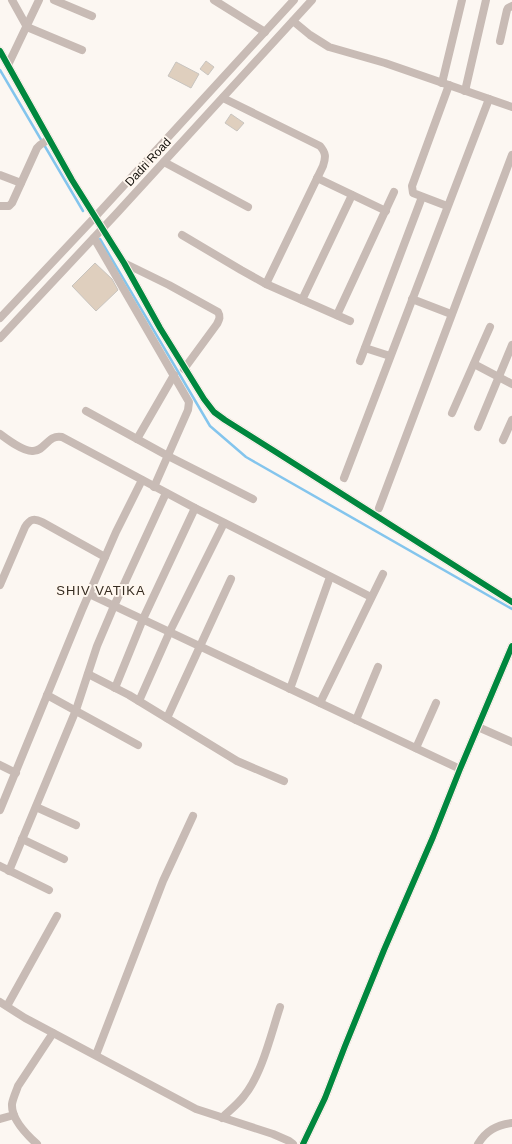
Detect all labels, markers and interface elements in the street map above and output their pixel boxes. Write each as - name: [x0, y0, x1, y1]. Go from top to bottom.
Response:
- street label: Dadri Road: [122, 135, 174, 189]
- district label: SHIV VATIKA: [56, 583, 146, 598]

